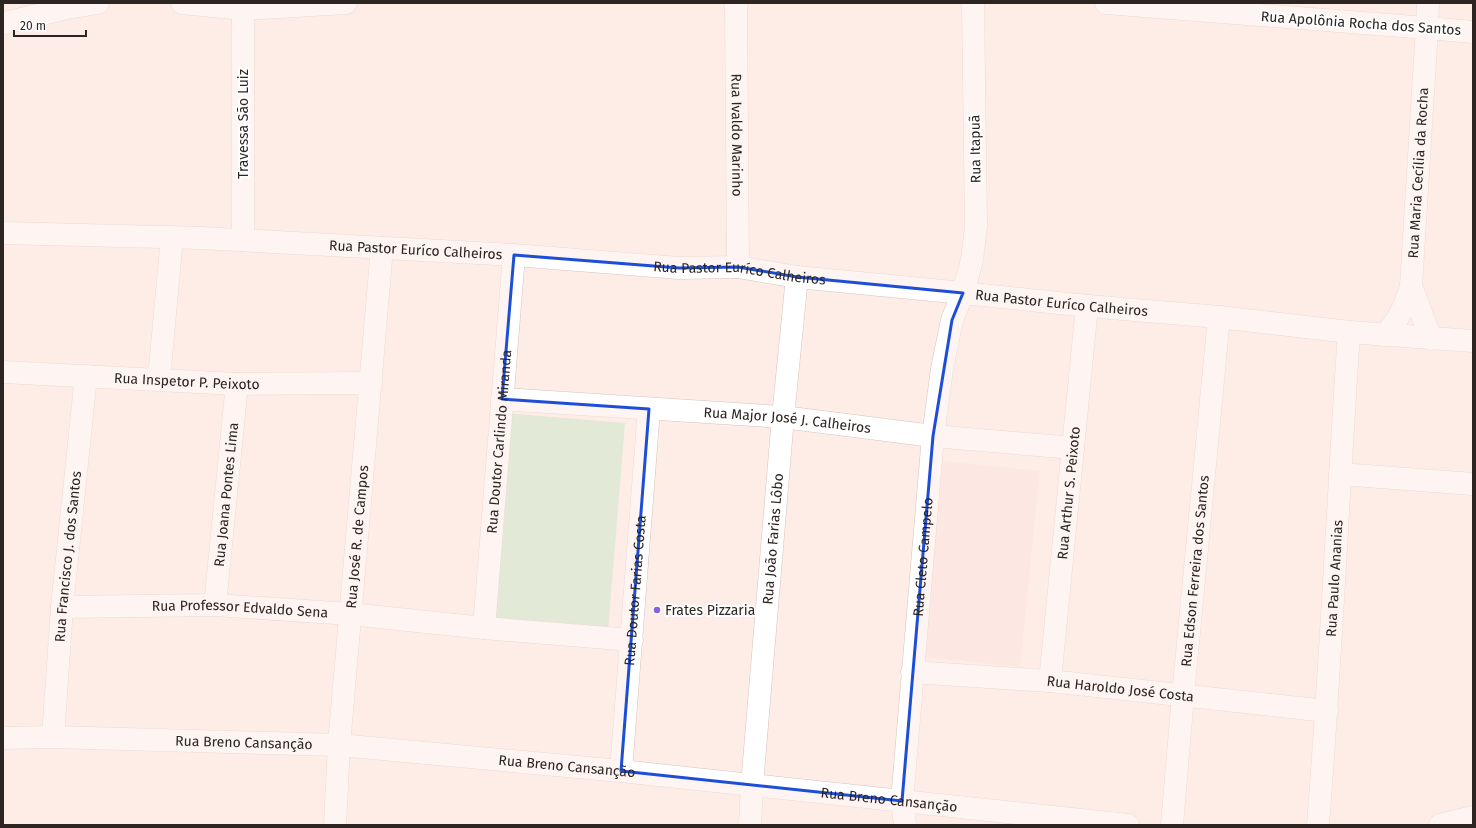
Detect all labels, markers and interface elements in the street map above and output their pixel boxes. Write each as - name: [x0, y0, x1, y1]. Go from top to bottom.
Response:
- street label: Rua Apolônia Rocha dos Santos: [1260, 8, 1462, 39]
- scale bar: [14, 12, 86, 38]
- text: 20 m: [20, 19, 46, 33]
- street label: Travessa São Luiz: [235, 69, 252, 179]
- street label: Rua Ivaldo Marinho: [728, 73, 745, 197]
- street label: Rua Maria Cecília da Rocha: [1405, 87, 1432, 259]
- street label: Rua Itapuã: [966, 114, 985, 184]
- street label: Rua Pastor Euríco Calheiros: [329, 237, 503, 263]
- street label: Rua Pastor Euríco Calheiros: [653, 258, 827, 289]
- street label: Rua Pastor Euríco Calheiros: [974, 286, 1149, 320]
- street label: Rua Doutor Carlindo Miranda: [484, 349, 515, 534]
- street label: Rua Inspetor P. Peixoto: [113, 370, 260, 393]
- street label: Rua Major José J. Calheiros: [703, 404, 872, 437]
- street label: Rua Joana Pontes Lima: [211, 422, 242, 568]
- street label: Rua Arthur S. Peixoto: [1054, 425, 1084, 560]
- street label: Rua José R. de Campos: [343, 464, 372, 609]
- street label: Rua Francisco J. dos Santos: [52, 470, 85, 643]
- street label: Rua João Farias Lôbo: [759, 473, 787, 605]
- street label: Rua Edson Ferreira dos Santos: [1178, 474, 1213, 668]
- street label: Rua Cleto Campelo: [910, 497, 937, 617]
- street label: Rua Doutor Farias Costa: [621, 515, 650, 667]
- street label: Rua Paulo Ananias: [1323, 519, 1347, 638]
- street label: Rua Professor Edvaldo Sena: [152, 597, 329, 622]
- place label: Frates Pizzaria: [665, 602, 755, 619]
- marker: Frates Pizzaria: [652, 605, 662, 615]
- street label: Rua Haroldo José Costa: [1046, 673, 1195, 706]
- street label: Rua Breno Cansanção: [175, 732, 313, 753]
- street label: Rua Breno Cansanção: [498, 752, 636, 781]
- street label: Rua Breno Cansanção: [820, 784, 958, 816]

